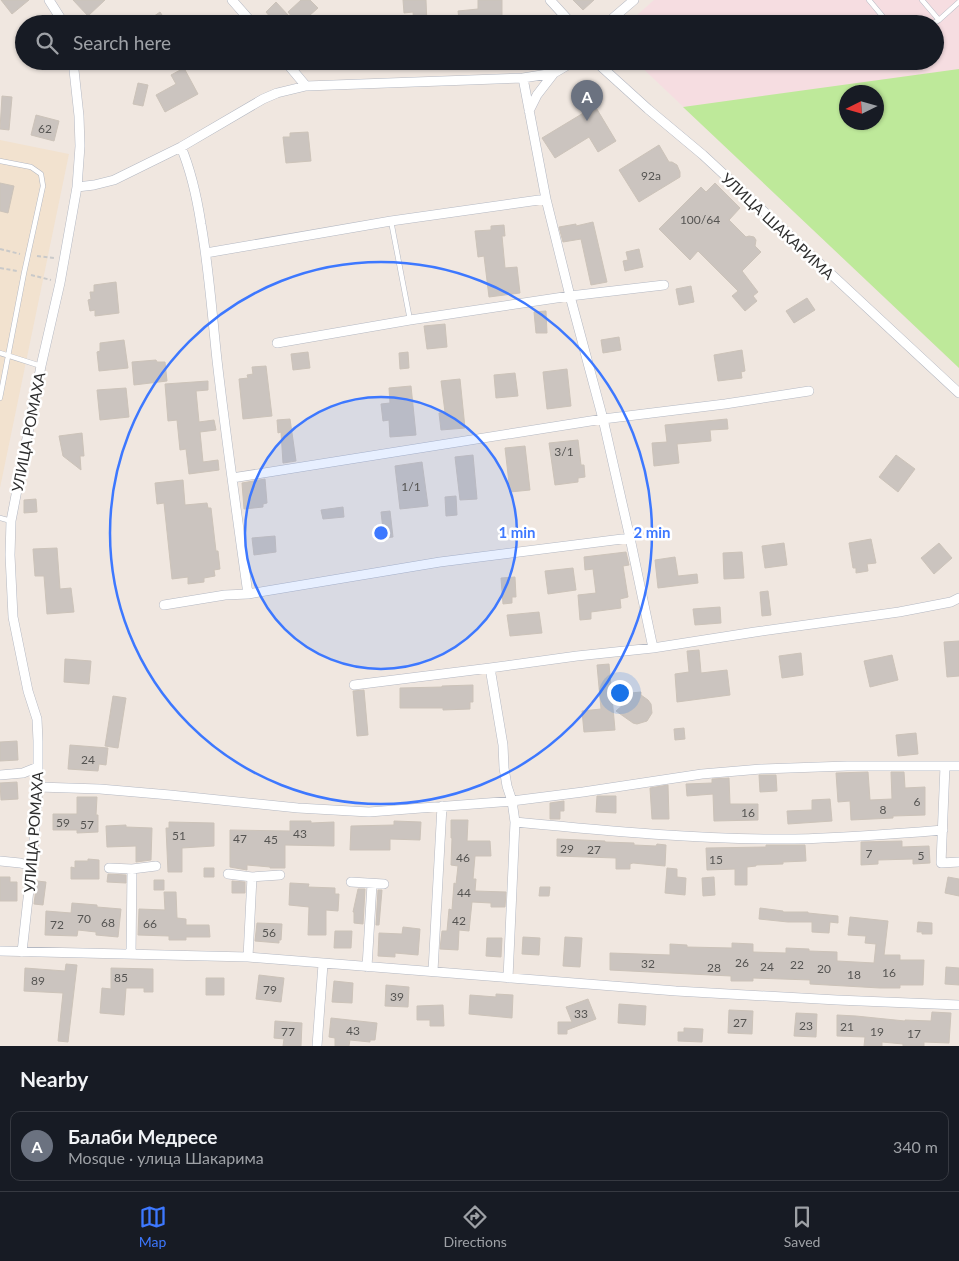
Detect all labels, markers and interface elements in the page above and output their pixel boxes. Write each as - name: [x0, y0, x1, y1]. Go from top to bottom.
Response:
- search box: [15, 15, 944, 70]
- icon: search: [33, 29, 61, 57]
- text: Search here: [73, 31, 171, 54]
- pin: A: [571, 80, 603, 121]
- north arrow: [839, 85, 884, 130]
- house number: 62: [38, 121, 52, 136]
- house number: 92а: [641, 168, 661, 183]
- street label: УЛИЦА ШАКАРИМА: [718, 169, 839, 283]
- house number: 100/64: [680, 212, 720, 227]
- street label: УЛИЦА РОМАХА: [8, 370, 49, 493]
- house number: 3/1: [554, 444, 574, 459]
- house number: 1/1: [401, 479, 421, 494]
- text: 1 min: [498, 523, 536, 541]
- text: 2 min: [633, 523, 671, 541]
- centre of rings: [372, 524, 390, 542]
- your location: [607, 680, 633, 706]
- house number: 24: [81, 752, 95, 767]
- street label: УЛИЦА РОМАХА: [20, 770, 46, 893]
- house number: 6: [914, 794, 921, 809]
- house number: 8: [880, 802, 887, 817]
- house number: 16: [741, 805, 755, 820]
- house number: 59: [56, 815, 70, 830]
- house number: 57: [80, 817, 94, 832]
- house number: 43: [293, 826, 307, 841]
- house number: 51: [172, 828, 186, 843]
- house number: 47: [233, 831, 247, 846]
- house number: 45: [264, 832, 278, 847]
- house number: 29: [560, 841, 574, 856]
- house number: 27: [587, 842, 601, 857]
- house number: 7: [866, 846, 873, 861]
- house number: 5: [918, 848, 925, 863]
- house number: 46: [456, 850, 470, 865]
- house number: 15: [709, 852, 723, 867]
- house number: 44: [457, 885, 471, 900]
- house number: 70: [77, 911, 91, 926]
- house number: 42: [452, 913, 466, 928]
- house number: 68: [101, 915, 115, 930]
- house number: 66: [143, 916, 157, 931]
- house number: 72: [50, 917, 64, 932]
- house number: 56: [262, 925, 276, 940]
- house number: 26: [735, 955, 749, 970]
- house number: 32: [641, 956, 655, 971]
- house number: 22: [790, 957, 804, 972]
- house number: 24: [760, 959, 774, 974]
- house number: 28: [707, 960, 721, 975]
- house number: 20: [817, 961, 831, 976]
- house number: 16: [882, 965, 896, 980]
- house number: 18: [847, 967, 861, 982]
- house number: 85: [114, 970, 128, 985]
- house number: 89: [31, 973, 45, 988]
- house number: 79: [263, 982, 277, 997]
- house number: 39: [390, 989, 404, 1004]
- house number: 33: [574, 1006, 588, 1021]
- house number: 27: [733, 1015, 747, 1030]
- house number: 23: [799, 1018, 813, 1033]
- house number: 21: [840, 1019, 854, 1034]
- house number: 43: [346, 1023, 360, 1038]
- house number: 77: [281, 1024, 295, 1039]
- house number: 19: [870, 1024, 884, 1039]
- house number: 17: [907, 1026, 921, 1041]
- text: Nearby: [20, 1066, 88, 1091]
- text: Балаби Медресе: [68, 1125, 217, 1148]
- text: A: [31, 1137, 43, 1156]
- text: 340 m: [893, 1137, 938, 1156]
- text: Mosque · улица Шакарима: [68, 1148, 264, 1167]
- tab: Map: [139, 1203, 167, 1250]
- tab: Directions: [444, 1203, 507, 1250]
- tab: Saved: [784, 1203, 820, 1250]

